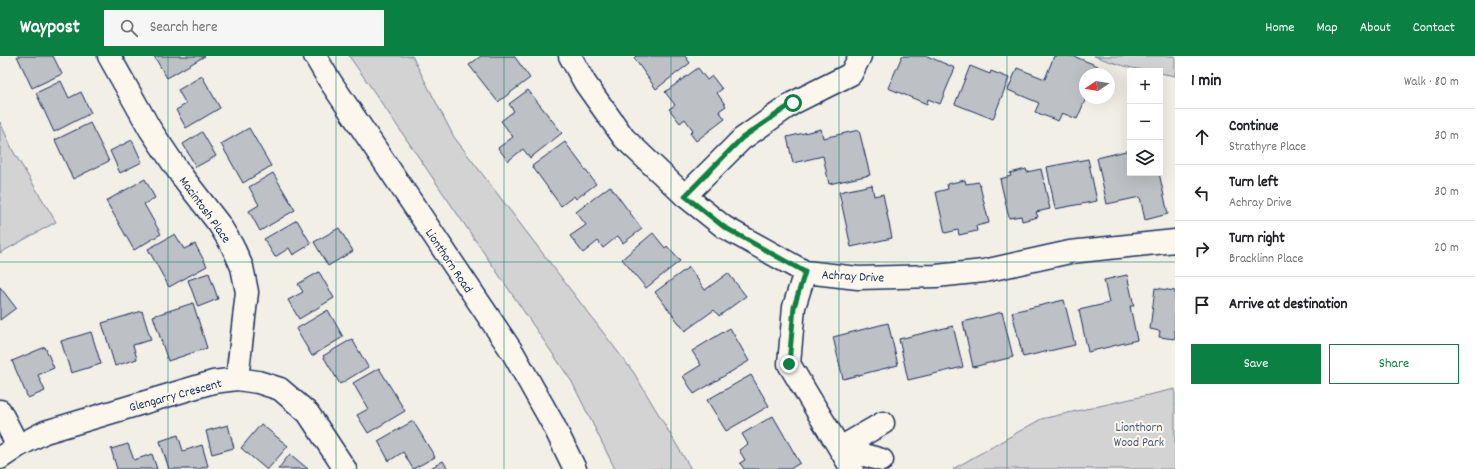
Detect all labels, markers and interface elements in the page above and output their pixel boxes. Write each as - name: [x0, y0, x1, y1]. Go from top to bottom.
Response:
- search box: [104, 10, 384, 46]
- text: Waypost: [20, 15, 80, 42]
- icon: search: [118, 17, 140, 39]
- text: Search here: [150, 17, 218, 39]
- text: Home: [1265, 18, 1294, 38]
- text: Map: [1316, 18, 1338, 38]
- text: About: [1360, 18, 1391, 38]
- text: Contact: [1413, 18, 1455, 38]
- north arrow: [1079, 68, 1115, 104]
- map controls: [1127, 68, 1163, 176]
- button: +: [1127, 68, 1163, 104]
- text: 1 min: [1191, 70, 1221, 94]
- text: Walk · 80 m: [1404, 73, 1459, 92]
- route start: [784, 94, 802, 112]
- button: −: [1127, 104, 1163, 140]
- text: Continue: [1229, 116, 1278, 138]
- icon: ahead: [1191, 126, 1213, 148]
- text: 30 m: [1434, 127, 1459, 146]
- text: Strathyre Place: [1229, 138, 1306, 157]
- button: layers: [1127, 140, 1163, 176]
- text: Turn left: [1229, 172, 1278, 194]
- street label: Macintosh Place: [173, 173, 235, 248]
- icon: left: [1191, 182, 1213, 204]
- text: 30 m: [1434, 183, 1459, 202]
- text: Achray Drive: [1229, 194, 1292, 213]
- street label: Lionthorn Road: [419, 225, 477, 297]
- text: Turn right: [1229, 228, 1285, 250]
- icon: right: [1191, 238, 1213, 260]
- text: 20 m: [1434, 239, 1459, 258]
- text: Bracklinn Place: [1229, 250, 1303, 269]
- street label: Achray Drive: [821, 266, 885, 289]
- icon: arrive: [1191, 294, 1213, 316]
- text: Arrive at destination: [1229, 294, 1347, 316]
- button: Save: [1191, 344, 1321, 384]
- button: Share: [1329, 344, 1459, 384]
- route end: [780, 355, 798, 373]
- street label: Glengarry Crescent: [127, 375, 224, 418]
- park label: Lionthorn Wood Park: [1114, 419, 1164, 453]

